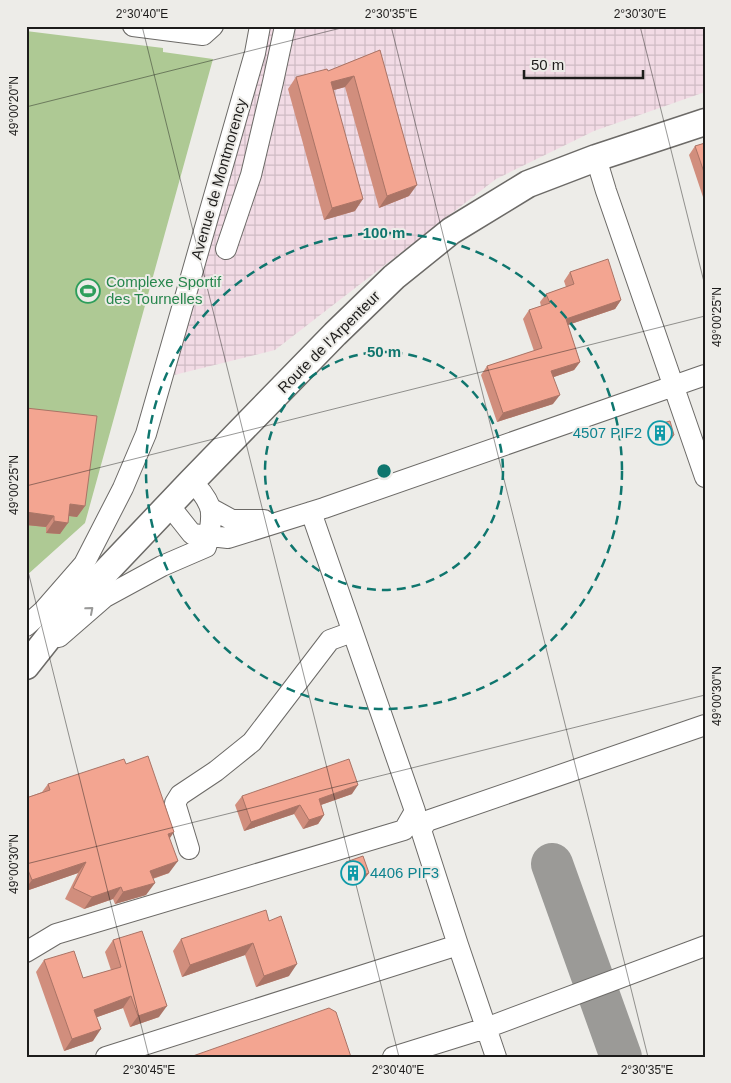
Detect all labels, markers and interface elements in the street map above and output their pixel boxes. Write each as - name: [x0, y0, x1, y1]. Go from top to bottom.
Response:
- text: 2°30'40"E: [116, 7, 168, 21]
- text: 2°30'35"E: [365, 7, 417, 21]
- text: 2°30'30"E: [614, 7, 666, 21]
- scale bar: [524, 48, 642, 80]
- text: 50 m: [531, 56, 564, 73]
- text: 49°00'20"N: [7, 76, 21, 136]
- street label: Avenue de Montmorency: [187, 96, 250, 261]
- text: 100 m: [363, 224, 405, 241]
- place label: Complexe Sportif des Tournelles: [106, 273, 222, 307]
- sports icon: Complexe Sportif des Tournelles: [75, 278, 101, 304]
- street label: Route de l'Arpenteur: [274, 287, 383, 396]
- text: 49°00'25"N: [710, 287, 724, 347]
- text: 50 m: [367, 343, 401, 360]
- building icon: 4507 PIF2: [647, 420, 673, 446]
- place label: 4507 PIF2: [573, 424, 642, 441]
- text: 49°00'25"N: [7, 455, 21, 515]
- centre of rings: [375, 462, 393, 480]
- one-way arrow: [85, 607, 94, 616]
- text: 49°00'30"N: [710, 666, 724, 726]
- text: 49°00'30"N: [7, 834, 21, 894]
- building icon: 4406 PIF3: [340, 860, 366, 886]
- place label: 4406 PIF3: [370, 864, 439, 881]
- text: 2°30'45"E: [123, 1063, 175, 1077]
- text: 2°30'40"E: [372, 1063, 424, 1077]
- text: 2°30'35"E: [621, 1063, 673, 1077]

